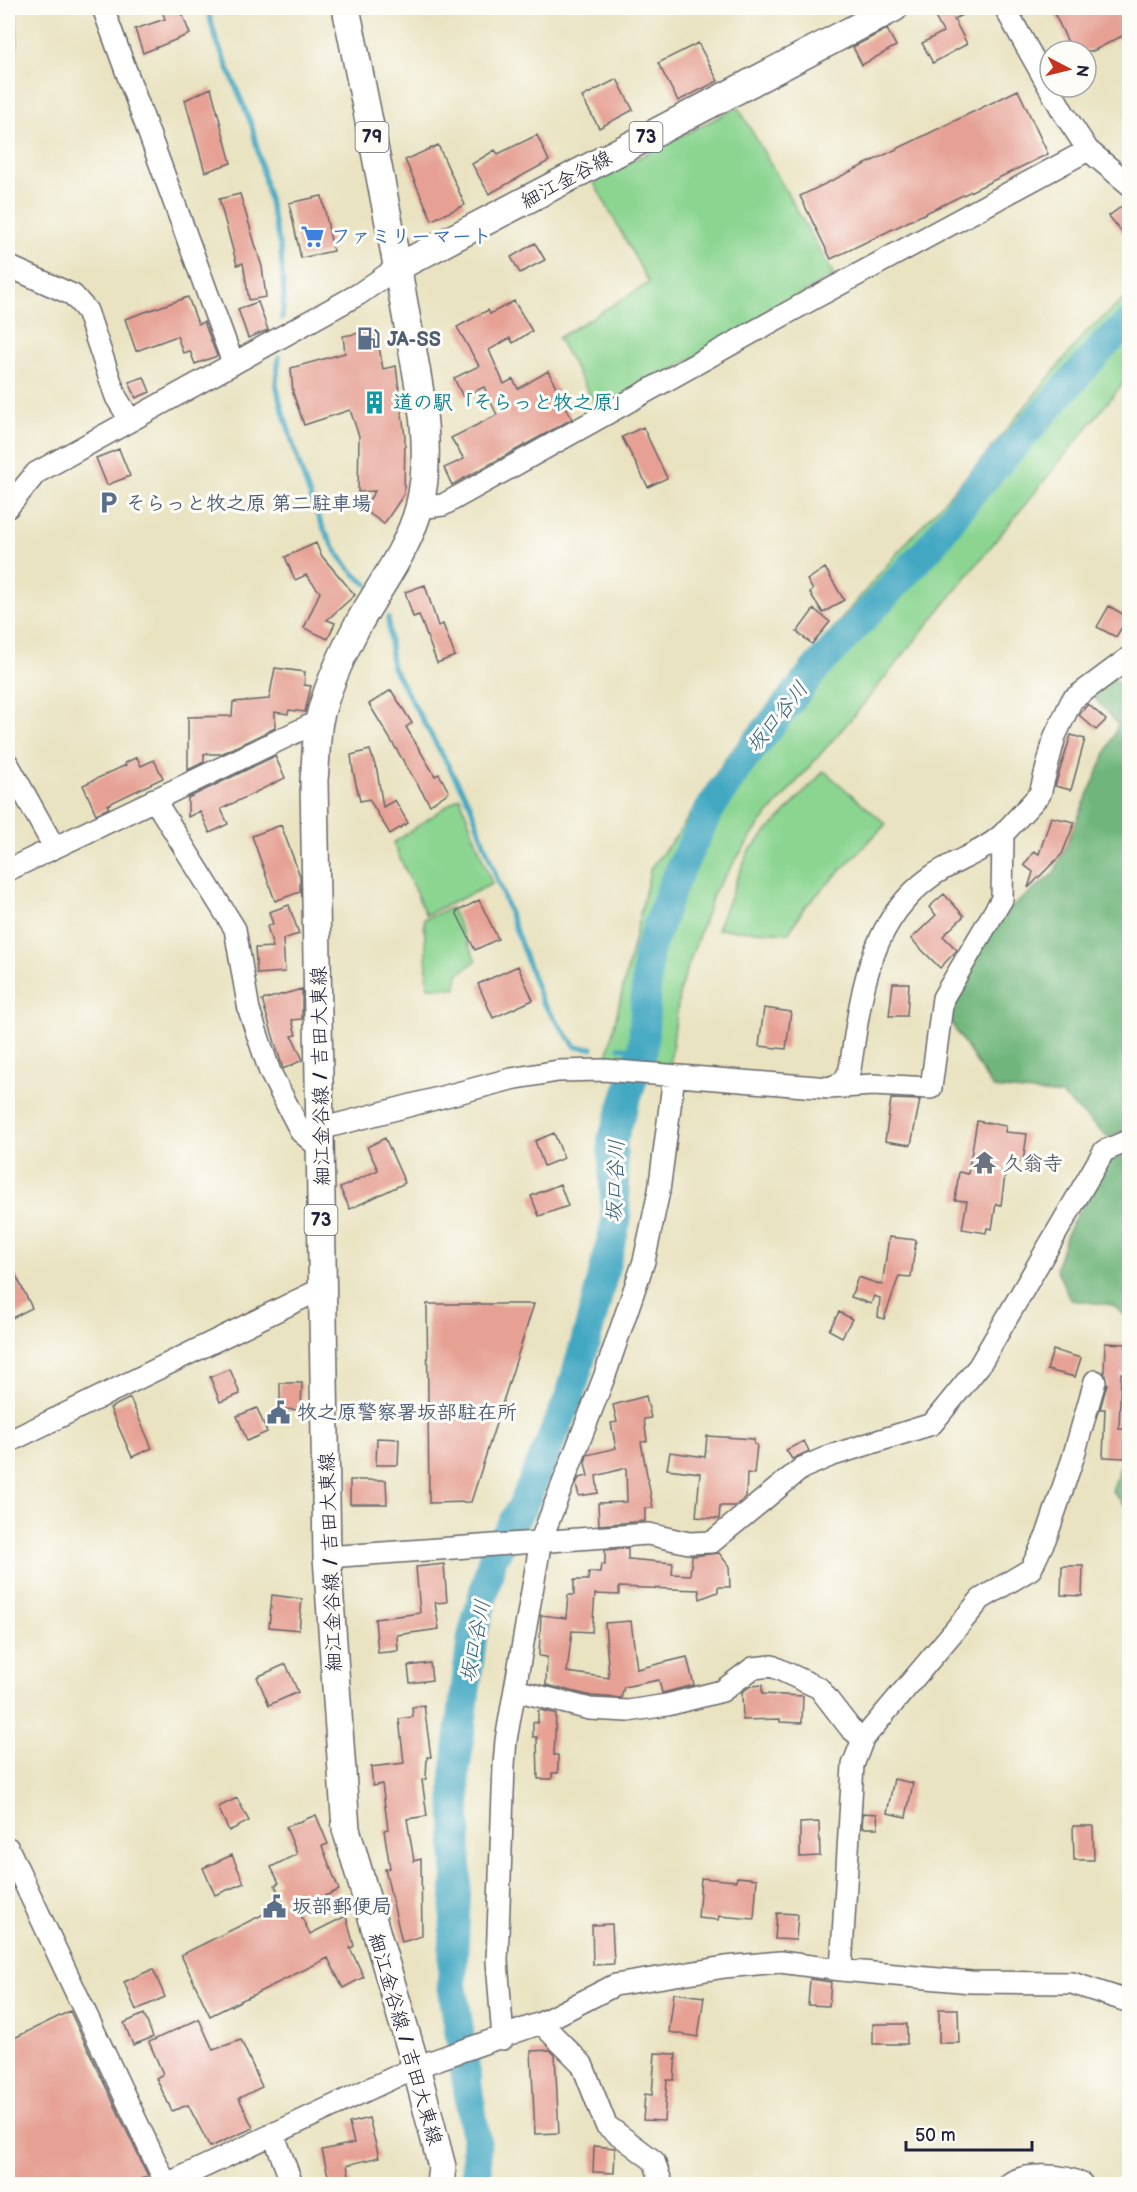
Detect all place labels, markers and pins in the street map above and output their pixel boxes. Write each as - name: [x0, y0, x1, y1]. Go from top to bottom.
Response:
- supermarket icon: ファミリーマート: [300, 223, 326, 249]
- place label: ファミリーマート: [331, 225, 492, 249]
- fuel station icon: JA-SS: [356, 326, 382, 352]
- place label: JA-SS: [387, 328, 441, 352]
- building icon: 道の駅「そらっと牧之原」: [362, 389, 388, 415]
- place label: 道の駅「そらっと牧之原」: [393, 391, 633, 415]
- parking icon: そらっと牧之原 第二駐車場: [95, 490, 121, 516]
- place label: そらっと牧之原 第二駐車場: [126, 492, 371, 516]
- temple icon: 久翁寺: [972, 1150, 998, 1176]
- place label: 久翁寺: [1003, 1152, 1063, 1176]
- public building icon: 牧之原警察署坂部駐在所: [266, 1399, 292, 1425]
- place label: 牧之原警察署坂部駐在所: [297, 1401, 517, 1425]
- public building icon: 坂部郵便局: [261, 1893, 287, 1919]
- place label: 坂部郵便局: [292, 1895, 392, 1919]

